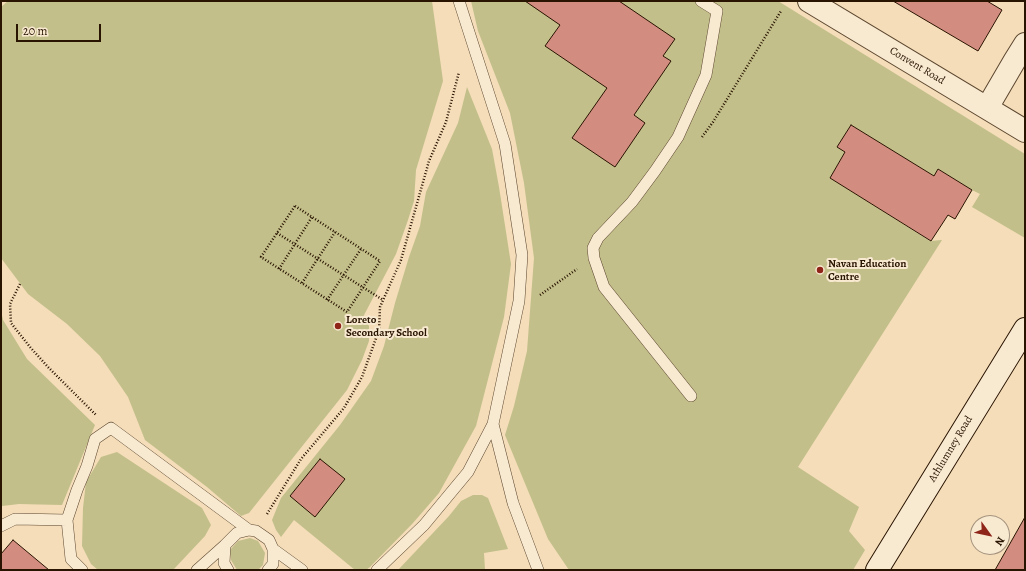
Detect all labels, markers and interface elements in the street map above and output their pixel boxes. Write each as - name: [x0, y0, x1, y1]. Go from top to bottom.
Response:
- scale bar: [18, 16, 103, 42]
- text: 20 m: [23, 23, 47, 39]
- street label: Convent Road: [887, 44, 947, 88]
- place label: Navan Education Centre: [828, 257, 906, 283]
- marker: Navan Education Centre: [815, 265, 825, 275]
- place label: Loreto Secondary School: [346, 313, 427, 339]
- marker: Loreto Secondary School: [333, 321, 343, 331]
- street label: Athlumney Road: [926, 414, 976, 484]
- north arrow: [970, 515, 1010, 555]
- text: N: [991, 534, 1008, 549]

